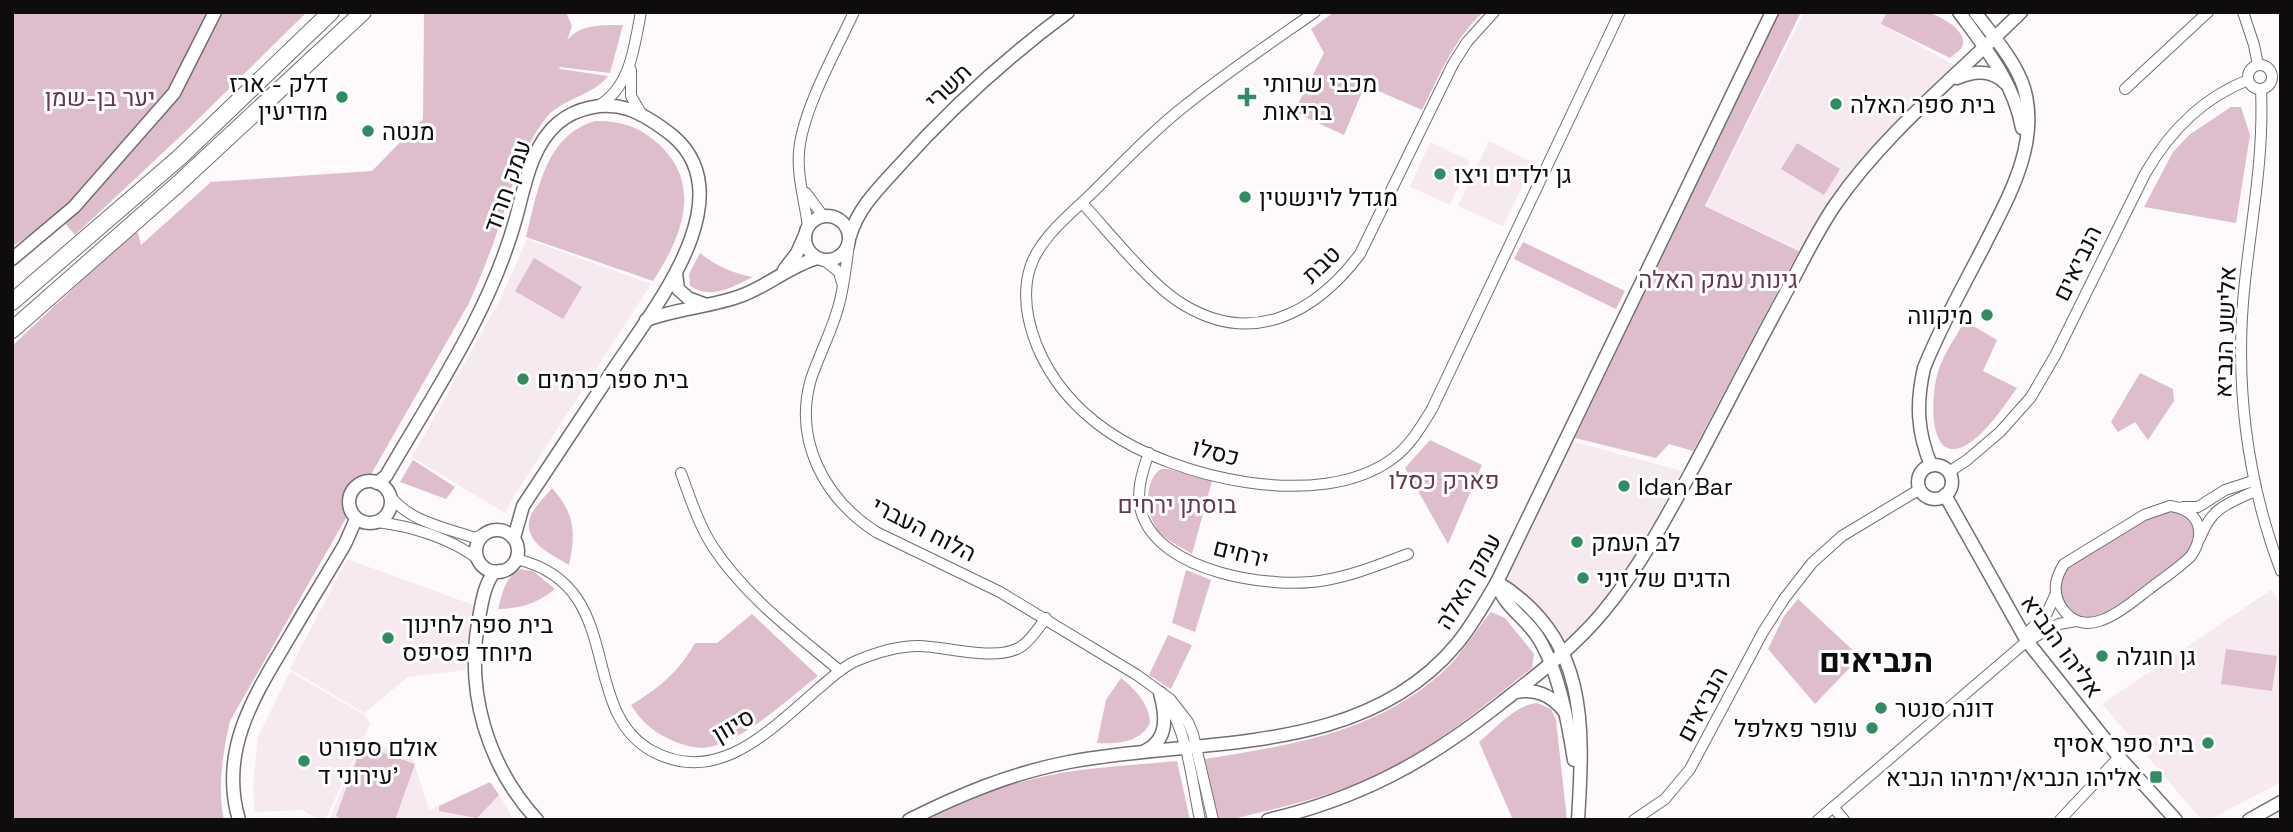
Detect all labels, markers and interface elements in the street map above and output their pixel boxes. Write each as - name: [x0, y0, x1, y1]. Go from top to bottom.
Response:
- street label: תשרי: [918, 56, 978, 116]
- place label: דלק - ארז מודיעין: [229, 68, 328, 127]
- place label: מכבי שרותי בריאות: [1263, 68, 1377, 127]
- park label: יער בן-שמן: [45, 82, 155, 113]
- marker: מכבי שרותי בריאות: [1237, 87, 1257, 107]
- marker: דלק - ארז מודיעין: [334, 89, 350, 105]
- place label: בית ספר האלה: [1850, 89, 1996, 120]
- marker: בית ספר האלה: [1828, 96, 1844, 112]
- place label: מנטה: [382, 116, 435, 147]
- marker: מנטה: [360, 123, 376, 139]
- street label: עמק חרוד: [476, 136, 538, 236]
- place label: גן ילדים ויצו: [1454, 159, 1572, 190]
- marker: גן ילדים ויצו: [1432, 166, 1448, 182]
- place label: מגדל לוינשטין: [1259, 182, 1398, 213]
- marker: מגדל לוינשטין: [1237, 189, 1253, 205]
- street label: הנביאים: [2045, 220, 2109, 306]
- street label: טבת: [1295, 238, 1347, 290]
- park label: גינות עמק האלה: [1638, 264, 1798, 295]
- street label: אלישע הנביא: [2207, 265, 2243, 399]
- place label: מיקווה: [1907, 300, 1973, 331]
- marker: מיקווה: [1979, 307, 1995, 323]
- place label: בית ספר כרמים: [537, 364, 689, 395]
- marker: בית ספר כרמים: [515, 371, 531, 387]
- street label: כסלו: [1189, 431, 1243, 473]
- park label: פארק כסלו: [1389, 465, 1499, 496]
- place label: Idan Bar: [1638, 471, 1733, 502]
- marker: Idan Bar: [1616, 478, 1632, 494]
- street label: הלוח העברי: [866, 489, 982, 569]
- park label: בוסתן ירחים: [1117, 489, 1237, 520]
- street label: עמק האלה: [1428, 527, 1508, 635]
- place label: לב העמק: [1591, 527, 1680, 558]
- street label: ירחים: [1210, 531, 1272, 575]
- marker: לב העמק: [1569, 534, 1585, 550]
- place label: הדגים של זיני: [1597, 563, 1731, 594]
- marker: הדגים של זיני: [1575, 570, 1591, 586]
- street label: אליהו הנביא: [2014, 588, 2110, 704]
- place label: בית ספר לחינוך מיוחד פסיפס: [402, 609, 553, 668]
- marker: בית ספר לחינוך מיוחד פסיפס: [380, 630, 396, 646]
- district label: הנביאים: [1819, 641, 1933, 681]
- place label: גן חוגלה: [2116, 641, 2196, 672]
- marker: גן חוגלה: [2094, 648, 2110, 664]
- street label: הנביאים: [1669, 661, 1735, 747]
- place label: דונה סנטר: [1895, 693, 1994, 724]
- marker: דונה סנטר: [1873, 700, 1889, 716]
- street label: סיוון: [706, 701, 760, 749]
- place label: עופר פאלפל: [1734, 713, 1858, 744]
- marker: עופר פאלפל: [1864, 720, 1880, 736]
- place label: בית ספר אסיף: [2052, 728, 2194, 759]
- place label: אולם ספורט עירוני ד': [318, 732, 438, 791]
- marker: בית ספר אסיף: [2200, 735, 2216, 751]
- marker: אולם ספורט עירוני ד': [296, 753, 312, 769]
- place label: אליהו הנביא/ירמיהו הנביא: [1886, 762, 2142, 793]
- marker: אליהו הנביא/ירמיהו הנביא: [2148, 769, 2164, 785]

